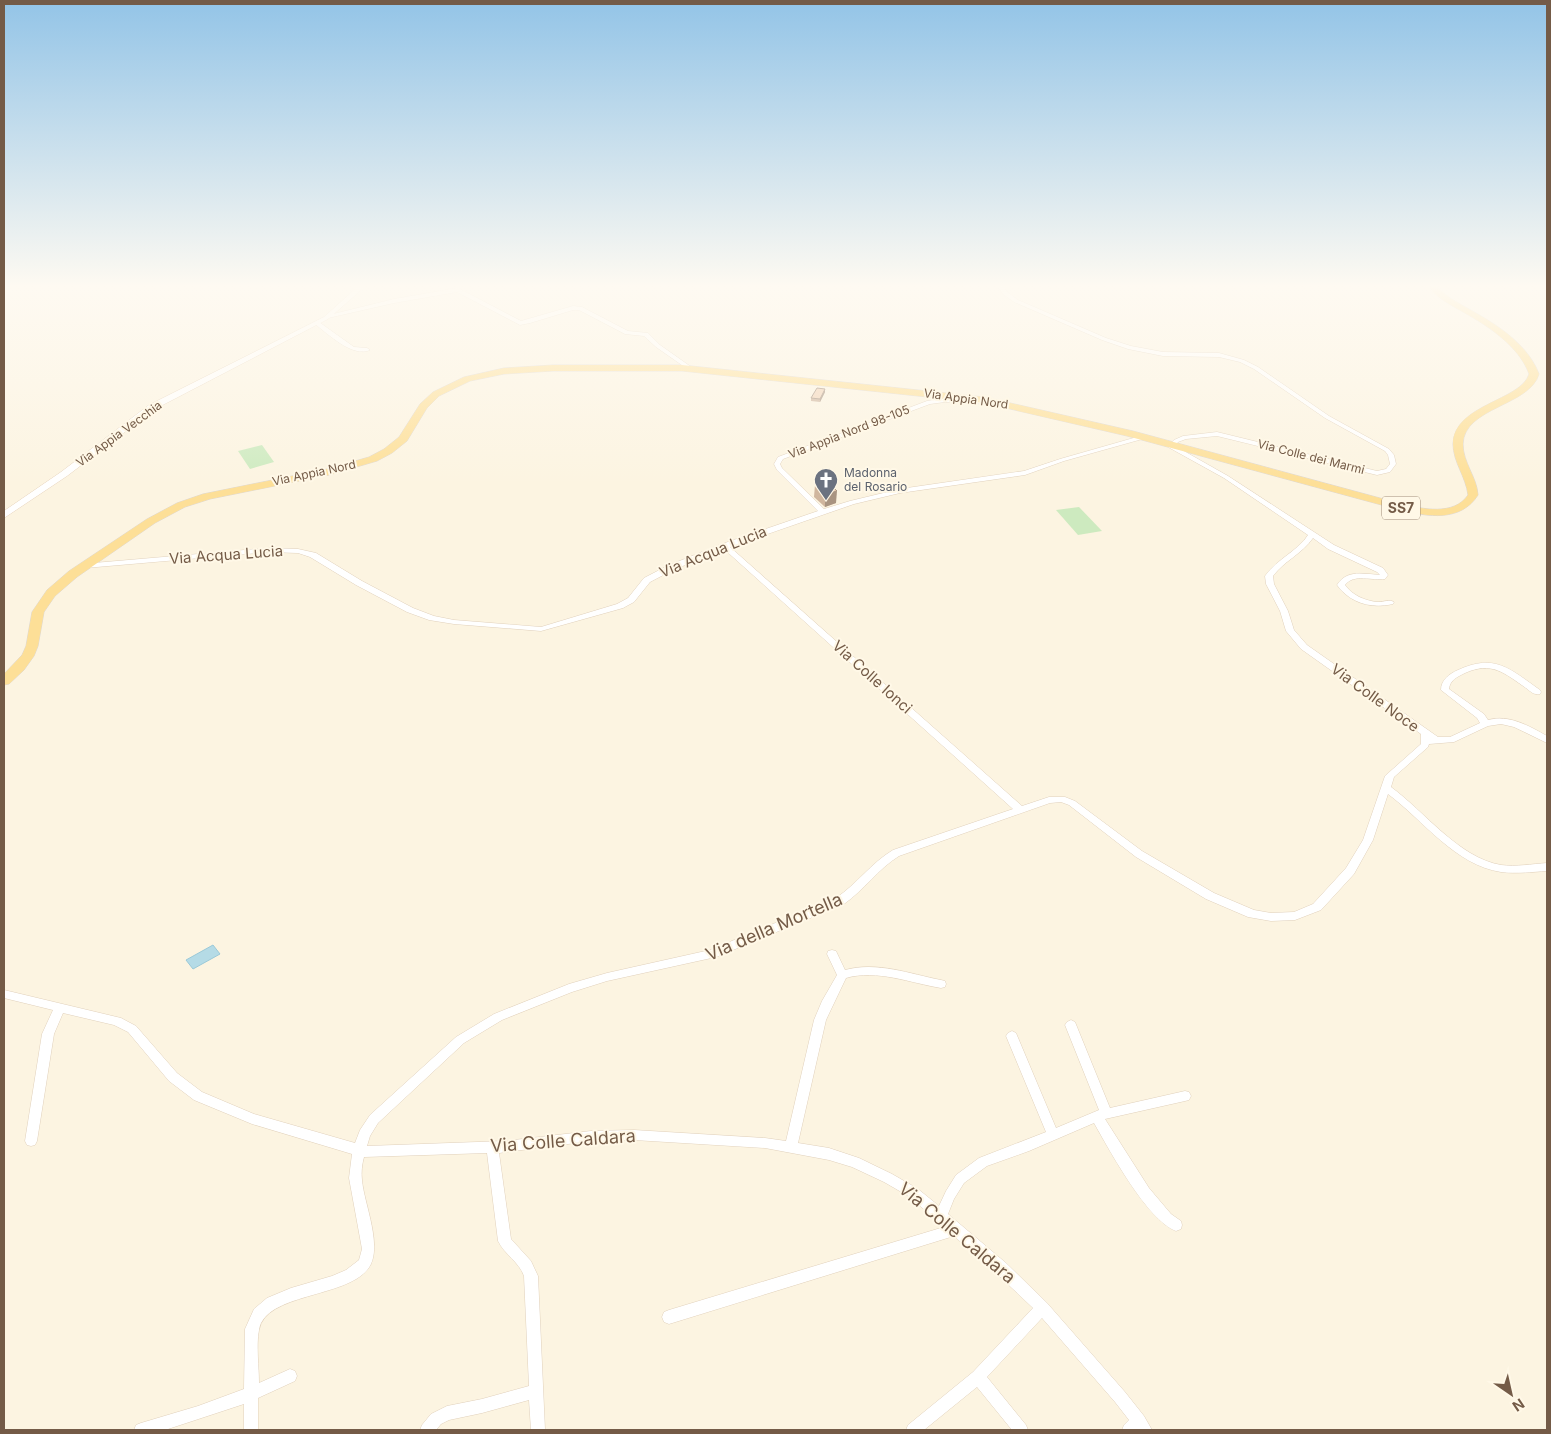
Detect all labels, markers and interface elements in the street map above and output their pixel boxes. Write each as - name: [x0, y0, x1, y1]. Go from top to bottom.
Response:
- street label: Via Appia Nord: [923, 385, 1009, 412]
- street label: Via Appia Vecchia: [73, 397, 165, 470]
- street label: Via Appia Nord 98-105: [786, 401, 912, 462]
- street label: Via Colle dei Marmi: [1256, 436, 1366, 477]
- street label: Via Appia Nord: [271, 456, 357, 489]
- place label: Madonna del Rosario: [844, 465, 907, 494]
- church icon: Madonna del Rosario: [813, 467, 839, 501]
- road number: SS7: [1382, 496, 1420, 520]
- street label: Via Acqua Lucia: [656, 521, 769, 582]
- street label: Via Acqua Lucia: [168, 541, 284, 568]
- street label: Via Colle Ionci: [828, 636, 916, 717]
- street label: Via Colle Noce: [1327, 659, 1423, 736]
- street label: Via della Mortella: [702, 888, 845, 965]
- street label: Via Colle Caldara: [490, 1125, 636, 1156]
- street label: Via Colle Caldara: [895, 1178, 1020, 1288]
- north arrow: [1486, 1369, 1536, 1419]
- text: N: [1509, 1395, 1528, 1415]

